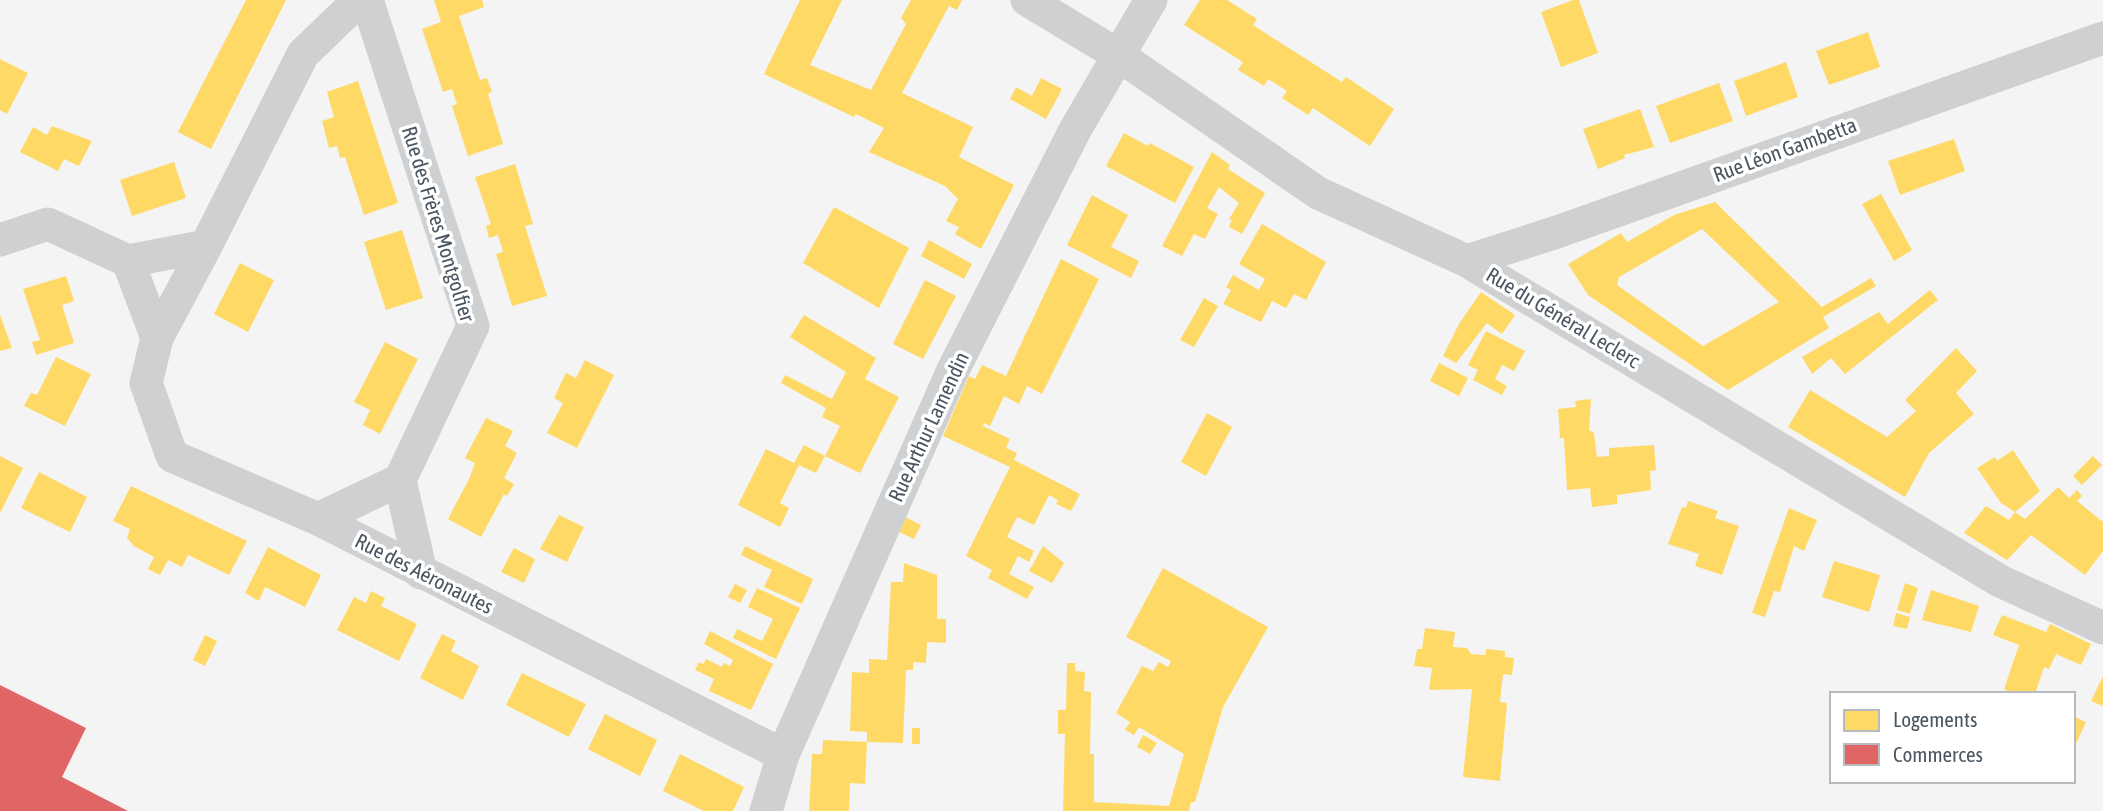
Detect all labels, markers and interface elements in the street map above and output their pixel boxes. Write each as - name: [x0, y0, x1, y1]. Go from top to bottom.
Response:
- street label: Rue Léon Gambetta: [1710, 112, 1860, 186]
- street label: Rue des Frères Montgolfier: [398, 123, 480, 325]
- street label: Rue du Général Leclerc: [1483, 262, 1645, 373]
- street label: Rue Arthur Lamendin: [883, 348, 973, 505]
- street label: Rue des Aéronautes: [351, 528, 497, 618]
- legend: [1830, 692, 2075, 783]
- text: Logements: [1893, 707, 1977, 731]
- text: Commerces: [1893, 742, 1983, 766]

